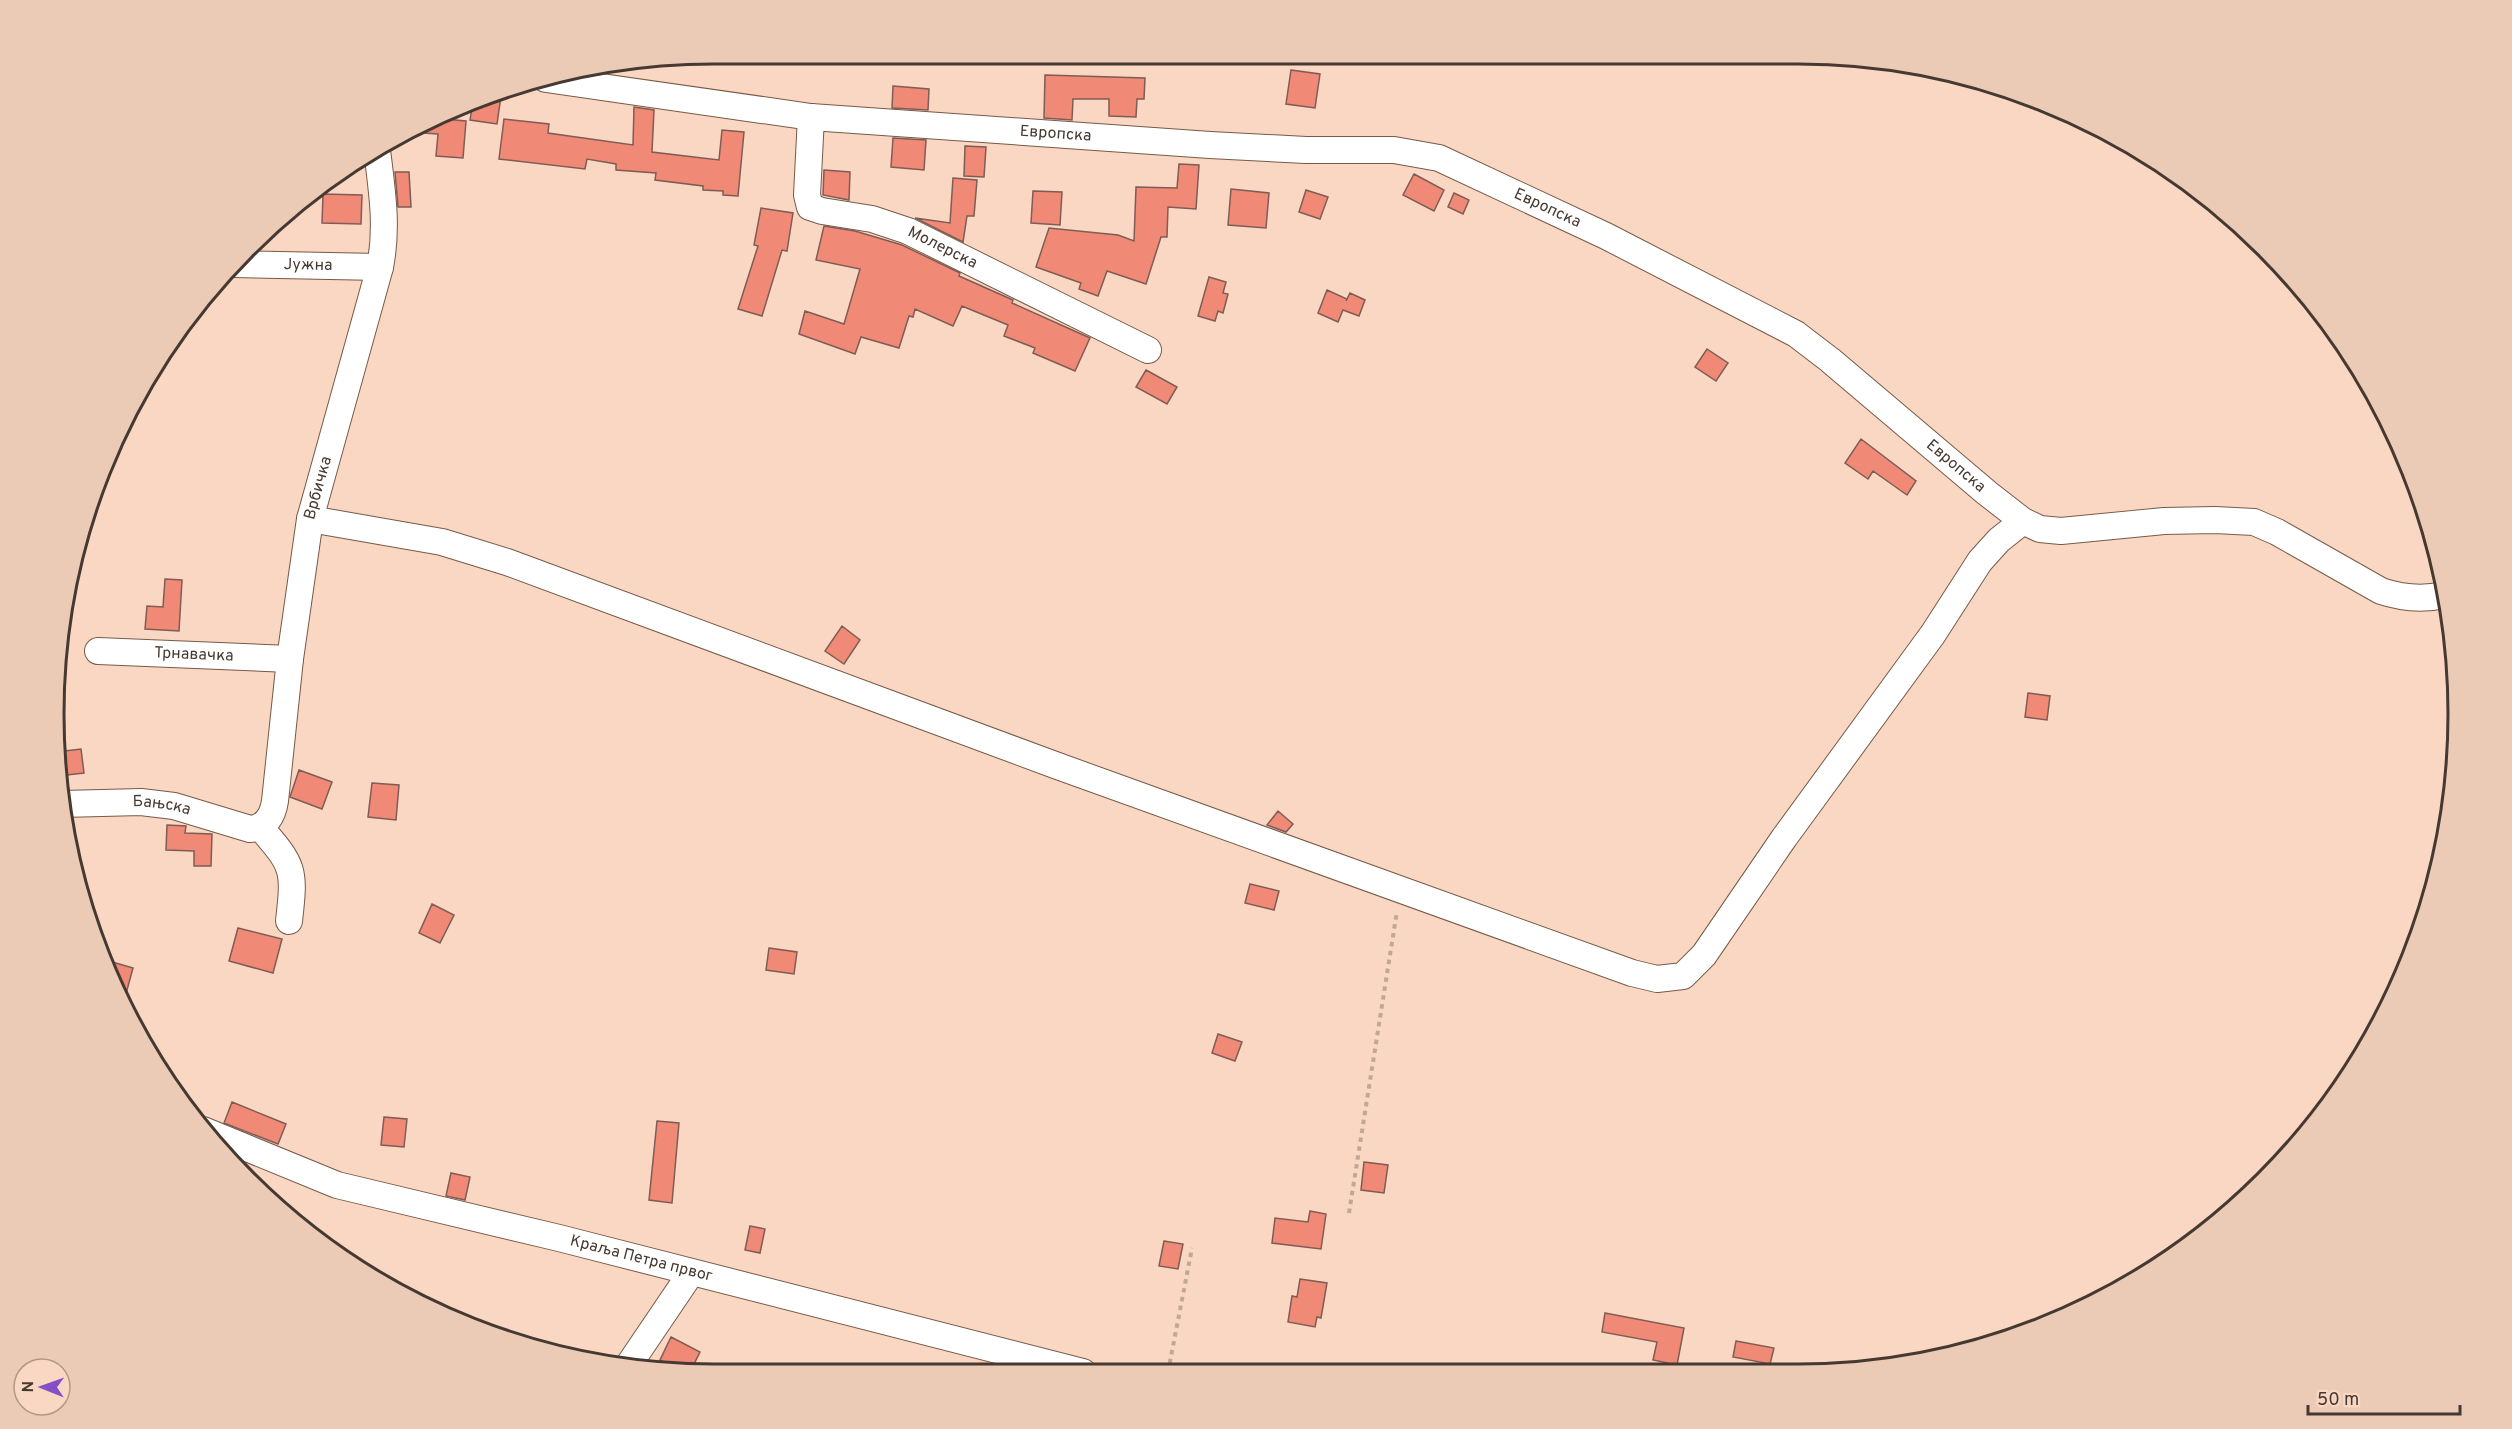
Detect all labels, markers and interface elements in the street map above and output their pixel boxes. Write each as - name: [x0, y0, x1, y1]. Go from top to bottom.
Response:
- street label: Европска: [1019, 122, 1092, 147]
- street label: Европска: [1511, 184, 1584, 233]
- street label: Молерска: [904, 222, 980, 274]
- street label: Јужна: [283, 255, 333, 276]
- street label: Европска: [1922, 436, 1989, 497]
- street label: Врбичка: [300, 454, 337, 522]
- street label: Трнавачка: [154, 643, 234, 667]
- street label: Бањска: [133, 792, 193, 820]
- street label: Краља Петра првог: [568, 1231, 715, 1287]
- north arrow: [12, 1357, 72, 1417]
- scale bar: [2308, 1378, 2460, 1416]
- text: N: [19, 1381, 39, 1393]
- text: 50 m: [2317, 1389, 2359, 1412]

